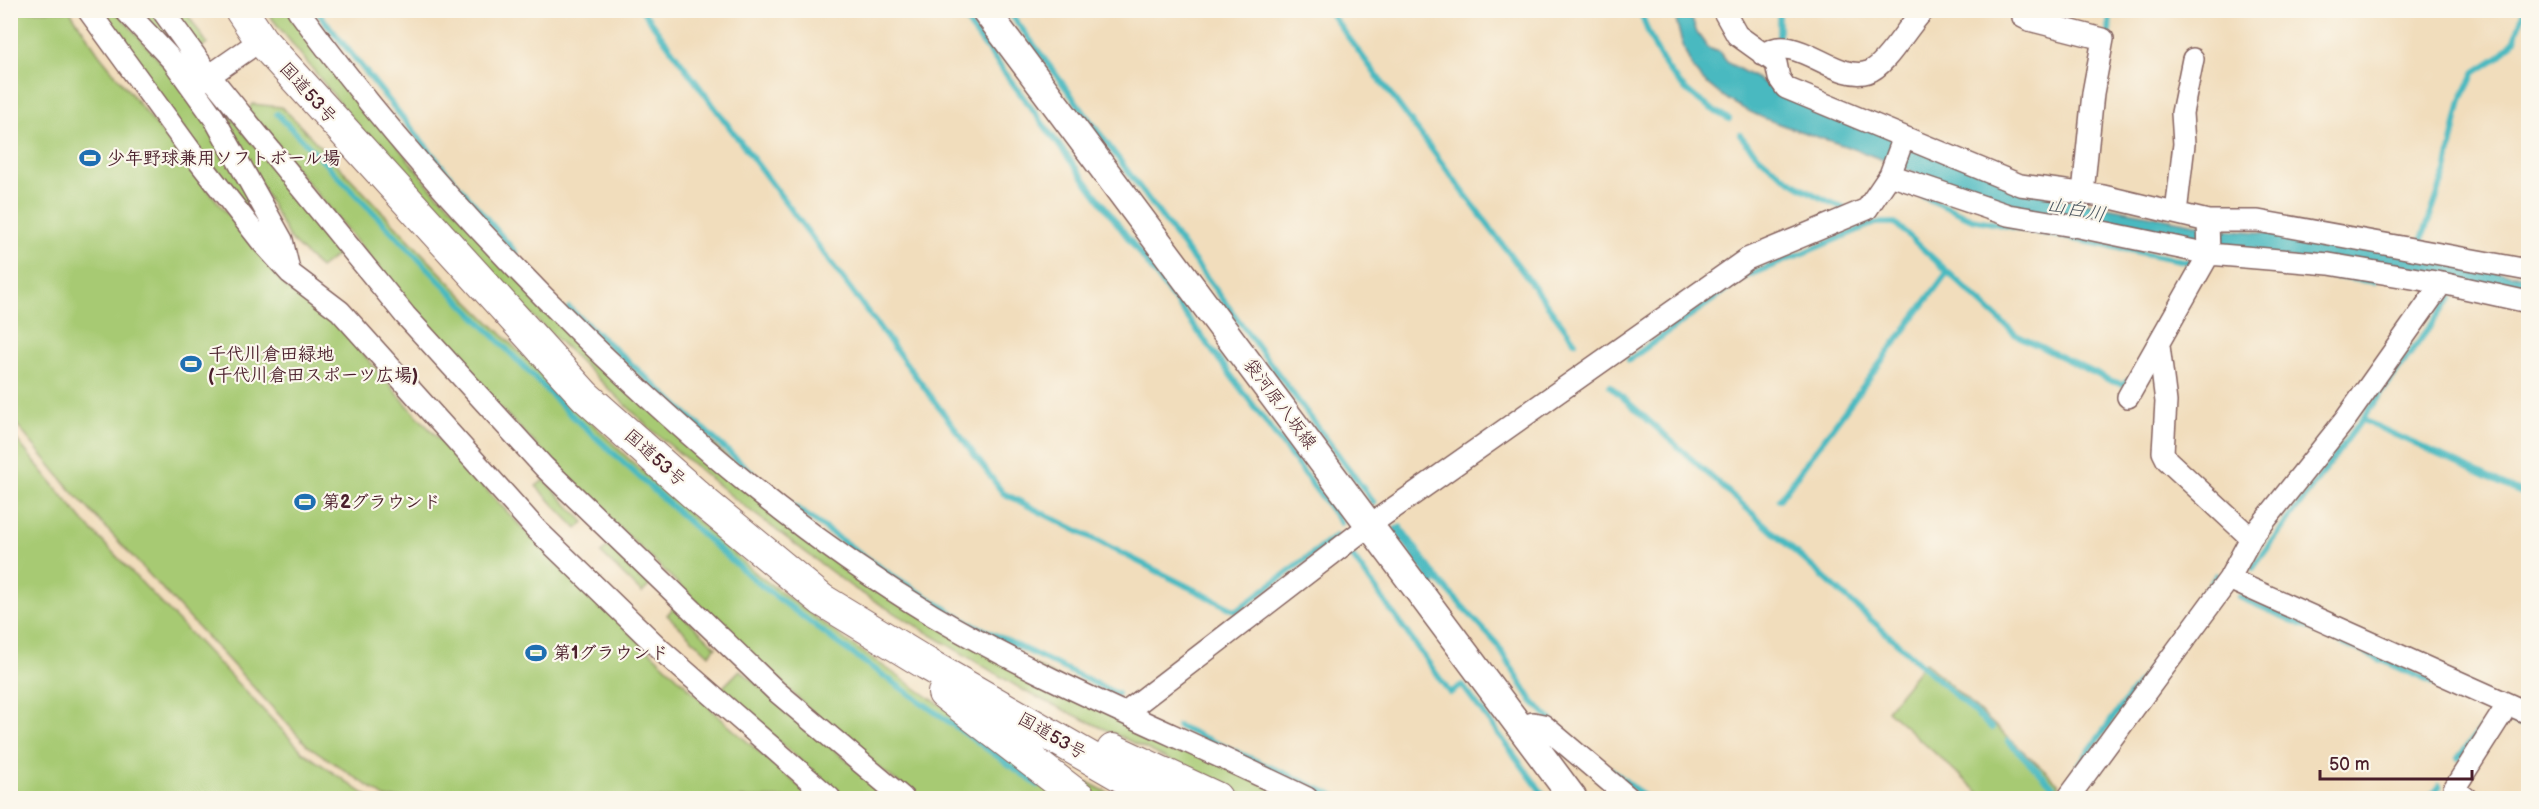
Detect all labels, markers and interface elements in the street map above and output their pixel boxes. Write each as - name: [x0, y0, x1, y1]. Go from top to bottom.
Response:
- street label: 国道53号: [275, 58, 341, 128]
- sports icon: 少年野球兼用ソフトボール場: [78, 146, 102, 170]
- place label: 少年野球兼用ソフトボール場: [107, 148, 340, 169]
- water label: 山白川: [2044, 192, 2108, 228]
- place label: 千代川倉田緑地 (千代川倉田スポーツ広場): [208, 344, 418, 386]
- sports icon: 千代川倉田緑地 (千代川倉田スポーツ広場): [179, 352, 203, 376]
- street label: 袋河原八坂線: [1239, 355, 1321, 453]
- street label: 国道53号: [620, 425, 690, 491]
- sports icon: 第2グラウンド: [293, 490, 317, 514]
- place label: 第2グラウンド: [322, 492, 441, 513]
- sports icon: 第1グラウンド: [524, 641, 548, 665]
- place label: 第1グラウンド: [553, 643, 669, 664]
- street label: 国道53号: [1014, 708, 1090, 764]
- scale bar: [2320, 743, 2472, 781]
- text: 50 m: [2329, 754, 2370, 775]

